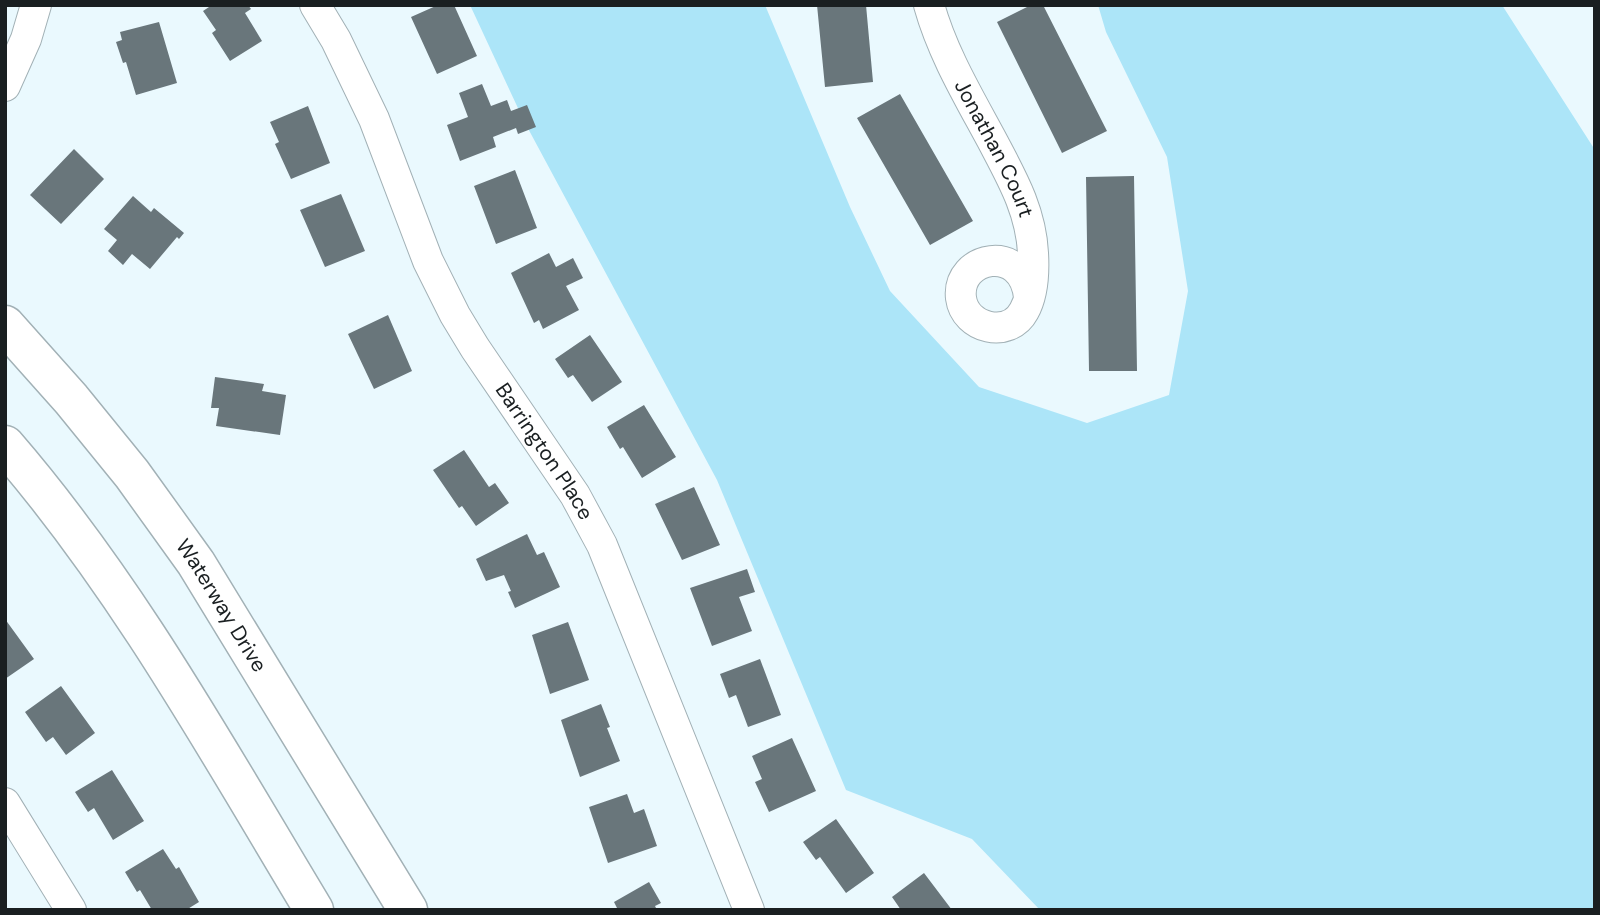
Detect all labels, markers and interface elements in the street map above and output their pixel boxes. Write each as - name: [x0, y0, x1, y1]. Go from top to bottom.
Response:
- street label: Jonathan Court: [948, 75, 1040, 221]
- street label: Barrington Place: [489, 378, 600, 525]
- street label: Waterway Drive: [169, 533, 273, 677]

